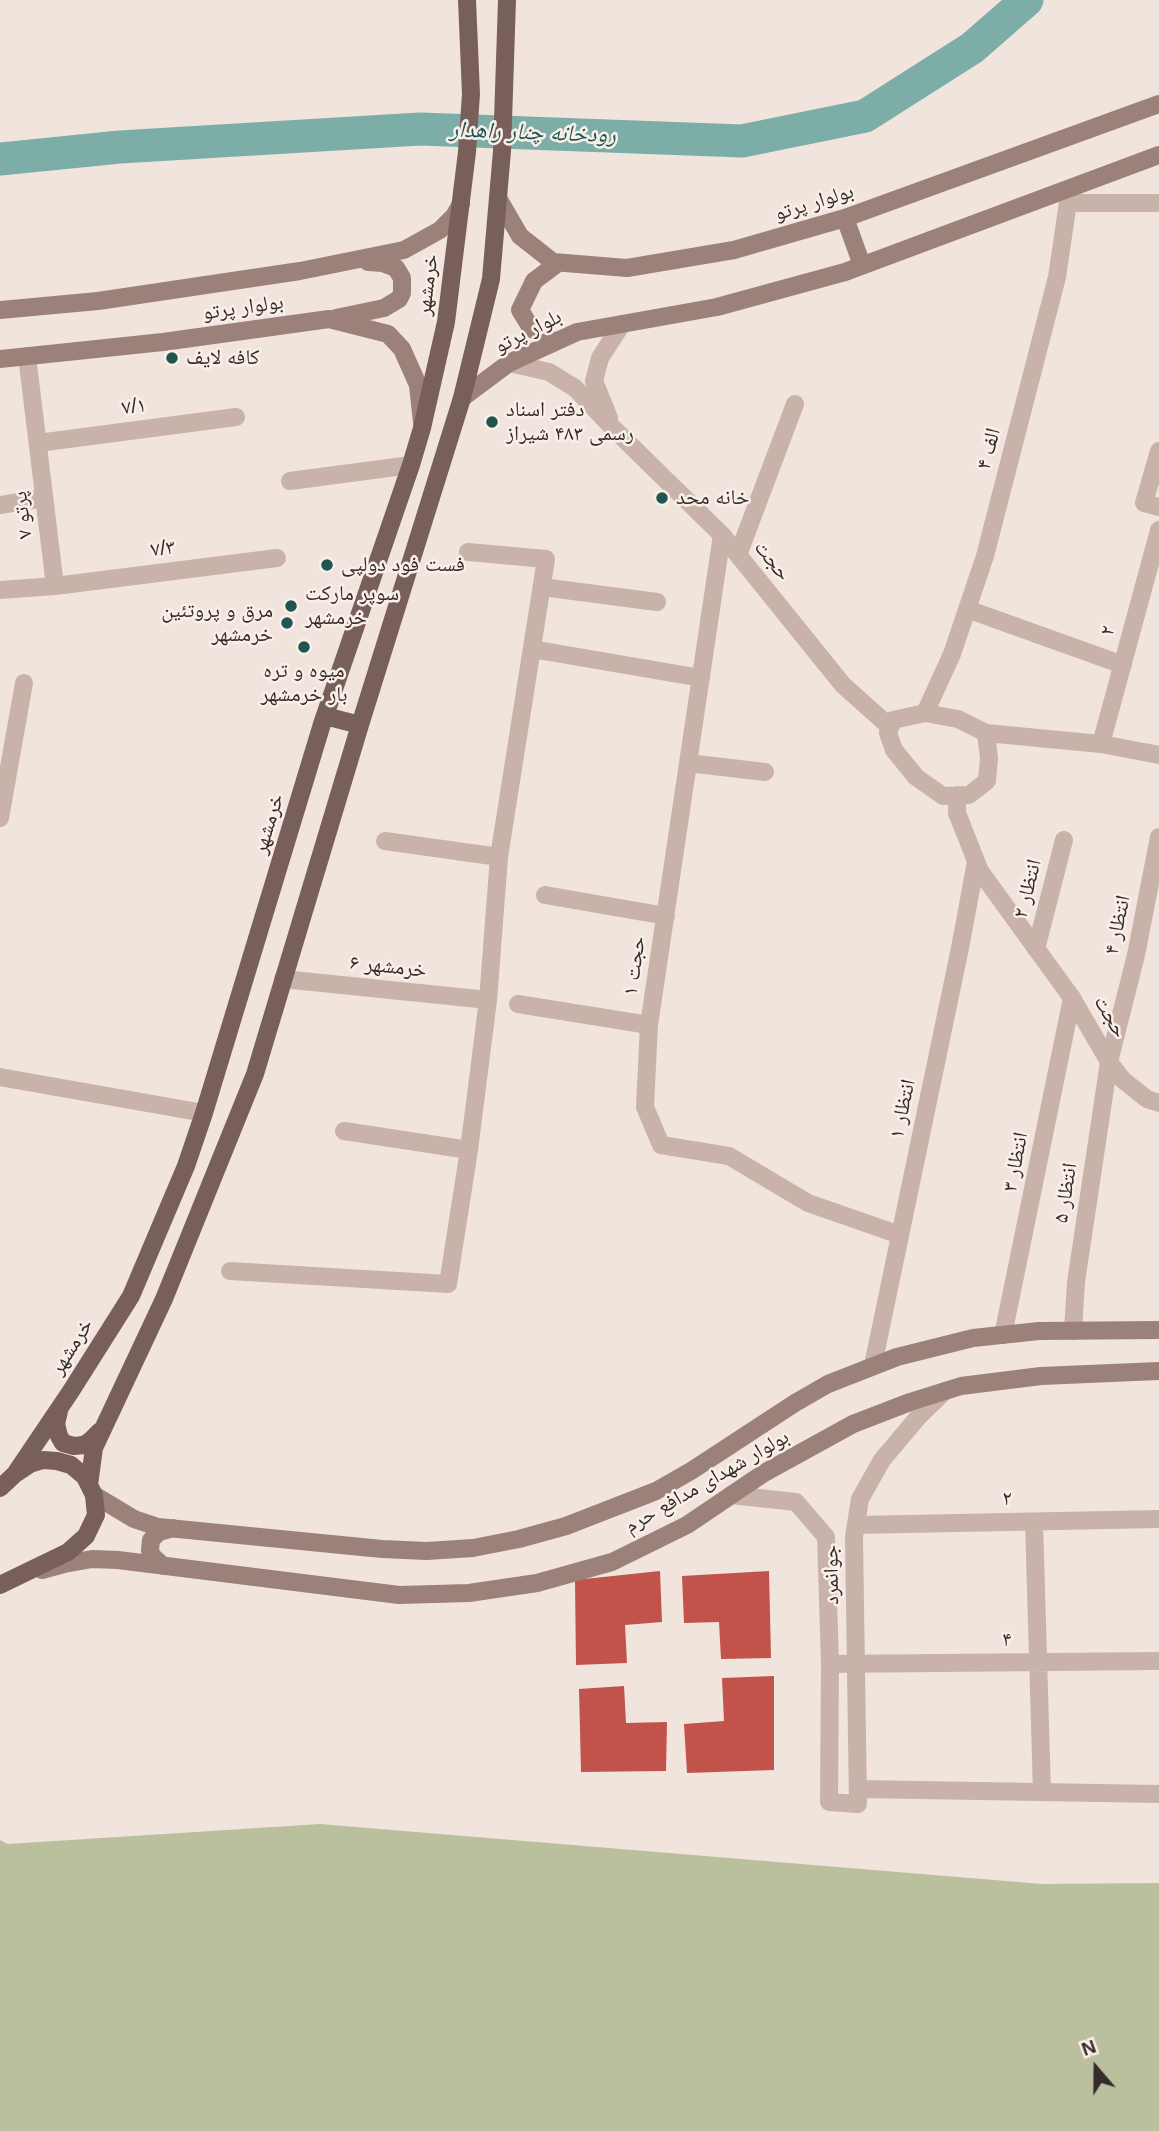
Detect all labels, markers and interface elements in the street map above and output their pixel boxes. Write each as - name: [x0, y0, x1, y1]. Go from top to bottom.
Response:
- water label: رودخانه چنار راهدار: [449, 116, 617, 150]
- street label: بولوار پرتو: [771, 179, 857, 227]
- street label: خرمشهر: [412, 253, 444, 317]
- street label: بولوار پرتو: [201, 290, 285, 326]
- street label: بلوار پرتو: [490, 304, 566, 360]
- place label: کافه لایف: [186, 345, 259, 371]
- marker: کافه لایف: [164, 350, 180, 366]
- street label: ۷/۱: [120, 393, 148, 421]
- place label: دفتر اسناد رسمی ۴۸۳ شیراز: [506, 397, 634, 447]
- marker: دفتر اسناد رسمی ۴۸۳ شیراز: [484, 414, 500, 430]
- street label: ۴ الف: [971, 426, 1007, 472]
- place label: خانه محد: [676, 485, 749, 511]
- street label: پرتو ۷: [8, 490, 38, 540]
- marker: خانه محد: [654, 490, 670, 506]
- street label: ۷/۳: [149, 535, 177, 563]
- street label: حجت: [748, 536, 796, 586]
- place label: فست فود دولپی: [341, 552, 465, 578]
- marker: فست فود دولپی: [319, 557, 335, 573]
- place label: سوپر مارکت خرمشهر: [305, 581, 399, 631]
- place label: مرق و پروتئین خرمشهر: [161, 598, 273, 648]
- marker: سوپر مارکت خرمشهر: [283, 598, 299, 614]
- marker: مرق و پروتئین خرمشهر: [279, 615, 295, 631]
- street label: ۲: [1095, 623, 1121, 639]
- marker: میوه و تره بار خرمشهر: [296, 639, 312, 655]
- place label: میوه و تره بار خرمشهر: [261, 658, 347, 708]
- street label: خرمشهر: [248, 791, 290, 857]
- street label: انتظار ۲: [1008, 857, 1048, 921]
- street label: انتظار ۴: [1099, 893, 1137, 957]
- street label: حجت ۱: [618, 935, 652, 997]
- street label: خرمشهر ۶: [348, 950, 428, 984]
- street label: حجت: [1088, 991, 1132, 1043]
- street label: انتظار ۱: [884, 1077, 922, 1141]
- street label: انتظار ۳: [998, 1130, 1034, 1194]
- street label: انتظار ۵: [1049, 1161, 1083, 1225]
- street label: خرمشهر: [45, 1314, 99, 1380]
- street label: بولوار شهدای مدافع حرم: [620, 1425, 794, 1539]
- street label: ۲: [1002, 1486, 1012, 1512]
- street label: جوانمرد: [819, 1545, 845, 1605]
- street label: ۴: [1002, 1627, 1012, 1653]
- north arrow: [1061, 2033, 1131, 2103]
- text: N: [1079, 2036, 1099, 2060]

